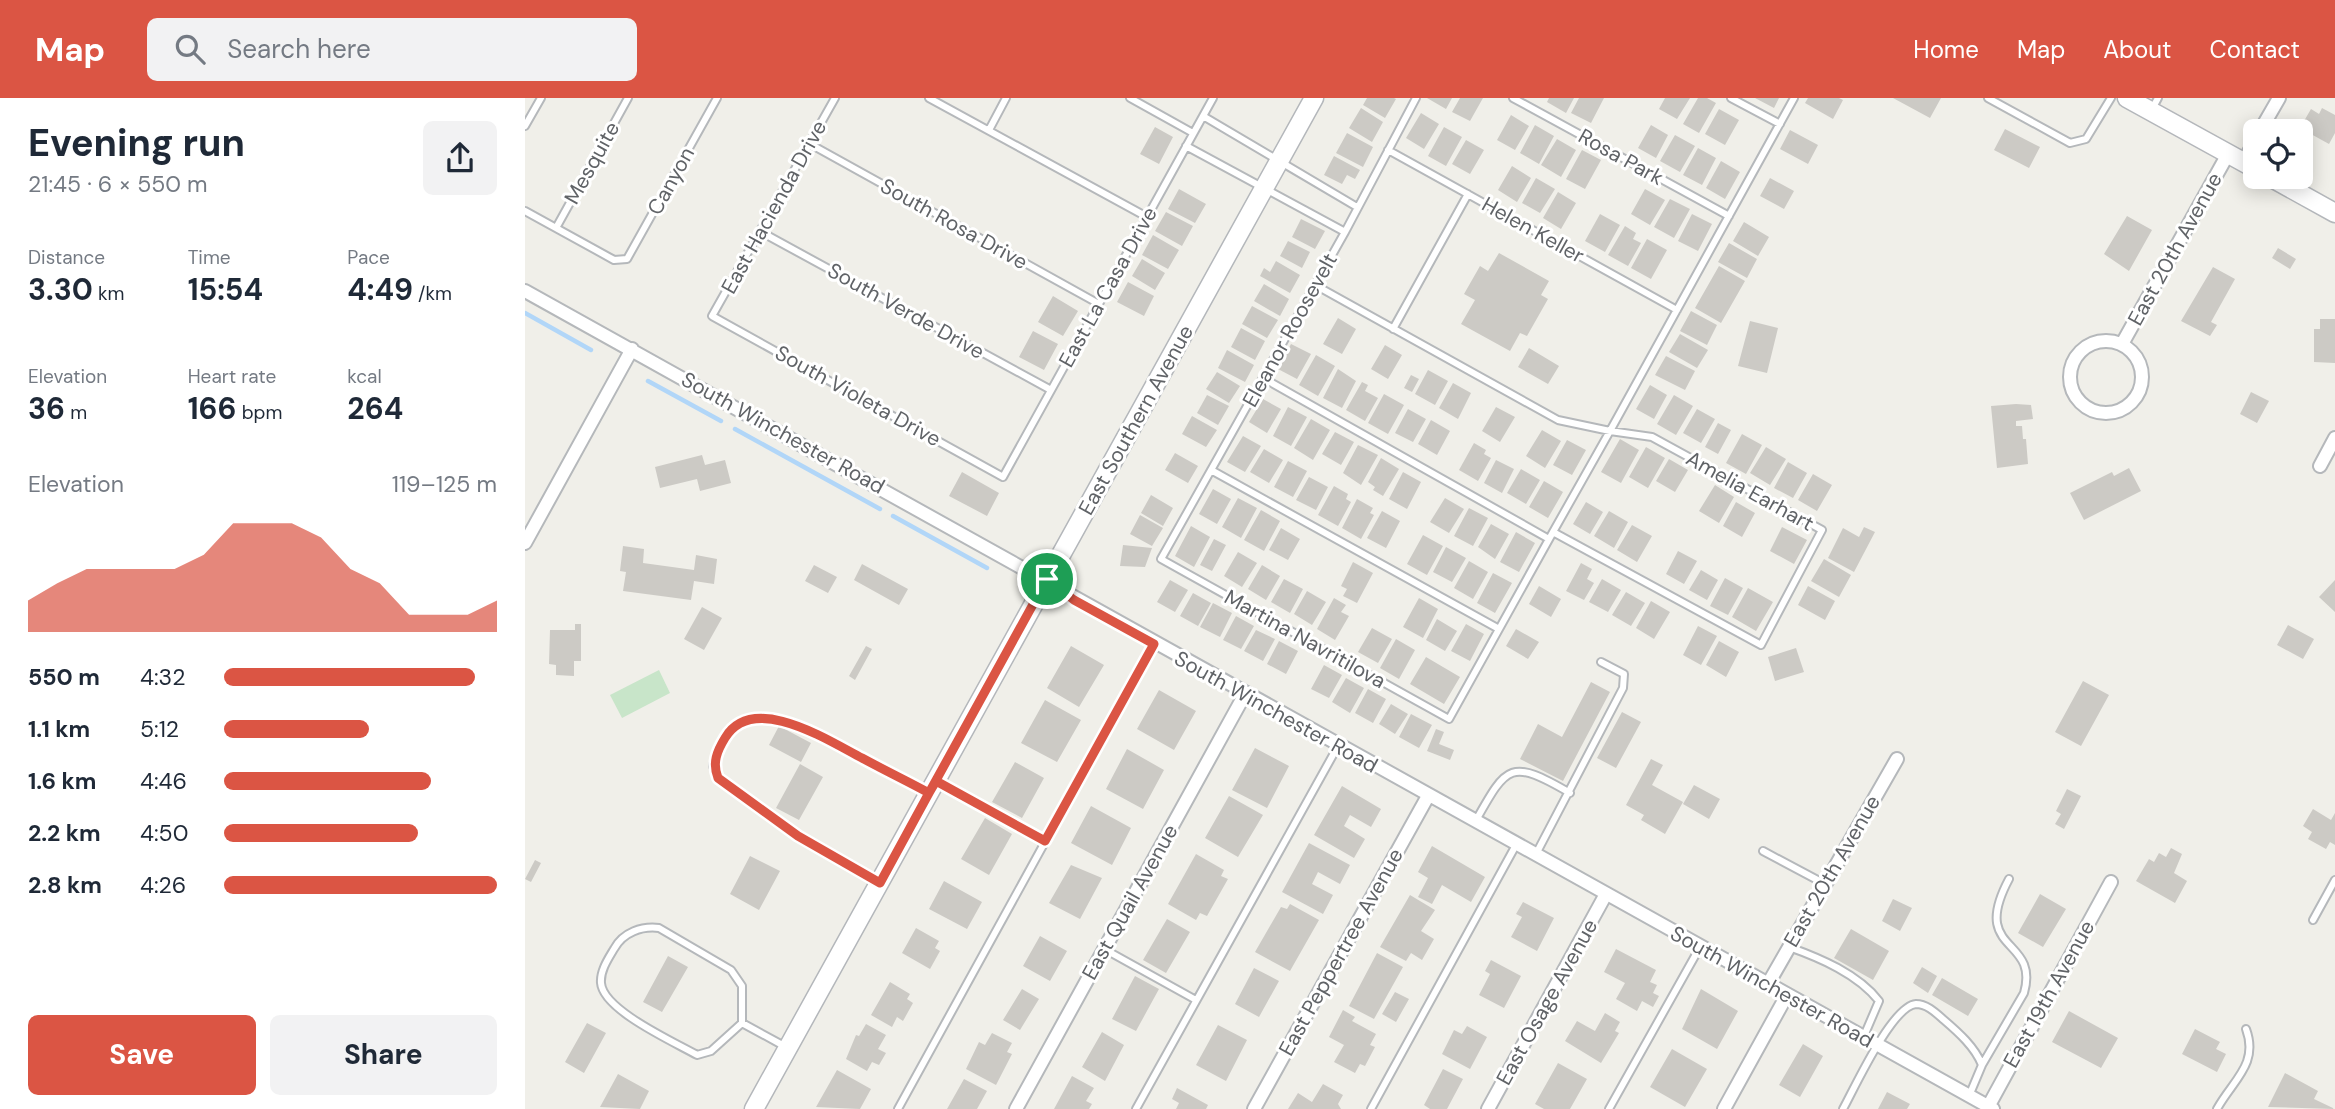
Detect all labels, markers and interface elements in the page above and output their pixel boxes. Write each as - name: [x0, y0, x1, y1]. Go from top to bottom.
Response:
- search box: [147, 18, 637, 81]
- text: Map: [35, 28, 105, 71]
- icon: search: [171, 30, 209, 68]
- text: Search here: [227, 32, 371, 66]
- text: Home: [1913, 34, 1979, 65]
- text: Map: [2017, 34, 2065, 65]
- text: About: [2103, 34, 2172, 65]
- text: Contact: [2210, 34, 2300, 65]
- street label: East Hacienda Drive: [715, 115, 833, 299]
- street label: Mesquite: [558, 117, 626, 209]
- text: Evening run: [28, 118, 245, 168]
- map controls: [2243, 119, 2313, 189]
- button: locate: [2243, 119, 2313, 189]
- button: share: [423, 121, 497, 195]
- street label: Rosa Park: [1573, 122, 1669, 192]
- street label: Canyon: [641, 142, 701, 220]
- street label: East 20th Avenue: [2121, 168, 2229, 330]
- text: 21:45 · 6 × 550 m: [28, 169, 208, 199]
- street label: South Rosa Drive: [875, 172, 1033, 276]
- street label: Helen Keller: [1477, 190, 1589, 270]
- street label: East La Casa Drive: [1052, 202, 1164, 372]
- text: Distance: [28, 245, 105, 270]
- text: Time: [188, 245, 231, 270]
- text: Pace: [347, 245, 390, 270]
- street label: Eleanor Roosevelt: [1236, 248, 1344, 412]
- street label: South Verde Drive: [823, 256, 989, 366]
- text: 3.30: [28, 270, 93, 309]
- text: 15:54: [188, 270, 263, 309]
- text: 4:49: [347, 270, 413, 309]
- text: km: [93, 281, 124, 306]
- text: /km: [413, 281, 452, 306]
- street label: East Southern Avenue: [1072, 320, 1200, 520]
- street label: South Violeta Drive: [770, 339, 946, 453]
- text: Elevation: [28, 364, 107, 389]
- text: Heart rate: [188, 364, 276, 389]
- text: kcal: [347, 364, 382, 389]
- street label: South Winchester Road: [676, 365, 890, 501]
- text: 36: [28, 389, 65, 428]
- text: 166: [188, 389, 237, 428]
- text: 264: [347, 389, 403, 428]
- text: m: [65, 400, 87, 425]
- text: bpm: [237, 400, 282, 425]
- street label: Amelia Earhart: [1681, 444, 1819, 538]
- text: Elevation: [28, 469, 124, 499]
- text: 119–125 m: [392, 469, 497, 499]
- pin: [1017, 549, 1077, 609]
- icon: arrive: [1028, 560, 1066, 598]
- street label: Martina Navritilova: [1219, 583, 1391, 695]
- street label: South Winchester Road: [1169, 644, 1383, 780]
- text: 550 m: [28, 662, 100, 692]
- text: 4:32: [140, 662, 185, 692]
- text: 1.1 km: [28, 714, 90, 744]
- text: 5:12: [140, 714, 179, 744]
- text: 1.6 km: [28, 766, 96, 796]
- text: 4:46: [140, 766, 187, 796]
- street label: East 20th Avenue: [1777, 790, 1887, 952]
- text: 2.2 km: [28, 818, 101, 848]
- text: 4:50: [140, 818, 188, 848]
- street label: East Quail Avenue: [1076, 819, 1184, 985]
- street label: East Peppertree Avenue: [1272, 843, 1410, 1061]
- text: 2.8 km: [28, 870, 102, 900]
- text: 4:26: [140, 870, 186, 900]
- street label: East Osage Avenue: [1490, 914, 1604, 1090]
- street label: East 19th Avenue: [1997, 915, 2101, 1073]
- street label: South Winchester Road: [1665, 919, 1879, 1055]
- button: Save: [28, 1015, 256, 1095]
- button: Share: [270, 1015, 497, 1095]

